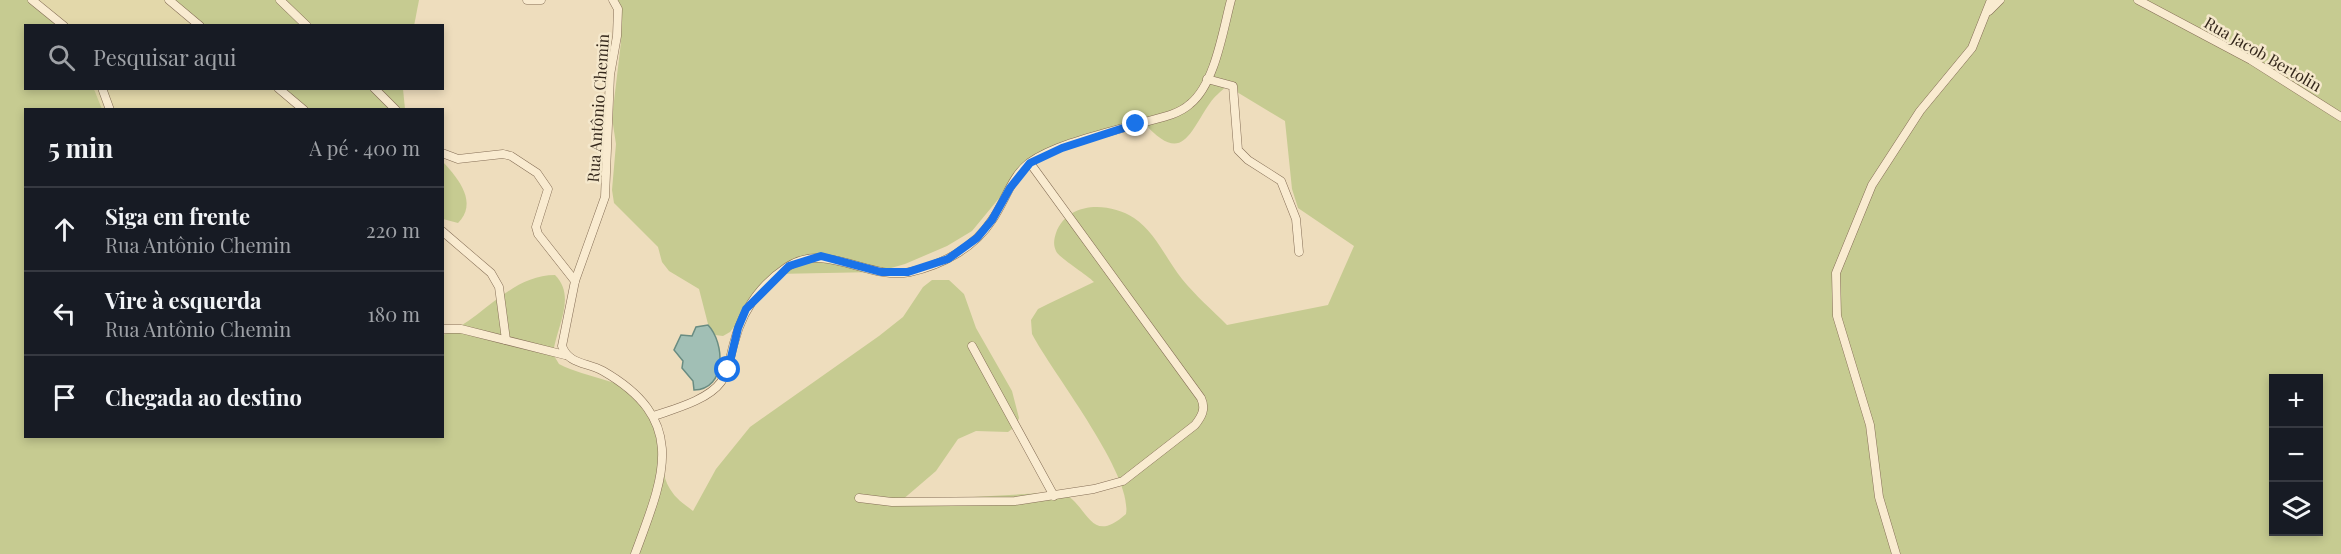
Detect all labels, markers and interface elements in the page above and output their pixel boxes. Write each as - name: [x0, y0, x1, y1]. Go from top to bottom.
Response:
- street label: Rua Jacob Bertolin: [2201, 11, 2326, 96]
- search box: [24, 24, 444, 90]
- street label: Rua Antônio Chemin: [582, 33, 613, 183]
- icon: search: [45, 41, 78, 74]
- text: Pesquisar aqui: [93, 42, 236, 72]
- route end: [1122, 110, 1148, 136]
- text: 5 min: [48, 130, 113, 165]
- text: A pé · 400 m: [309, 134, 420, 161]
- text: Siga em frente: [105, 201, 250, 231]
- icon: ahead: [48, 213, 81, 246]
- text: 220 m: [366, 216, 420, 243]
- text: Rua Antônio Chemin: [105, 231, 291, 258]
- text: Vire à esquerda: [105, 285, 262, 315]
- icon: left: [48, 297, 81, 330]
- text: 180 m: [367, 300, 420, 327]
- text: Rua Antônio Chemin: [105, 315, 291, 342]
- route start: [714, 356, 740, 382]
- map controls: [2269, 374, 2323, 536]
- button: +: [2269, 374, 2323, 428]
- icon: arrive: [48, 381, 81, 414]
- text: Chegada ao destino: [105, 382, 302, 412]
- button: −: [2269, 428, 2323, 482]
- button: layers: [2269, 482, 2323, 536]

